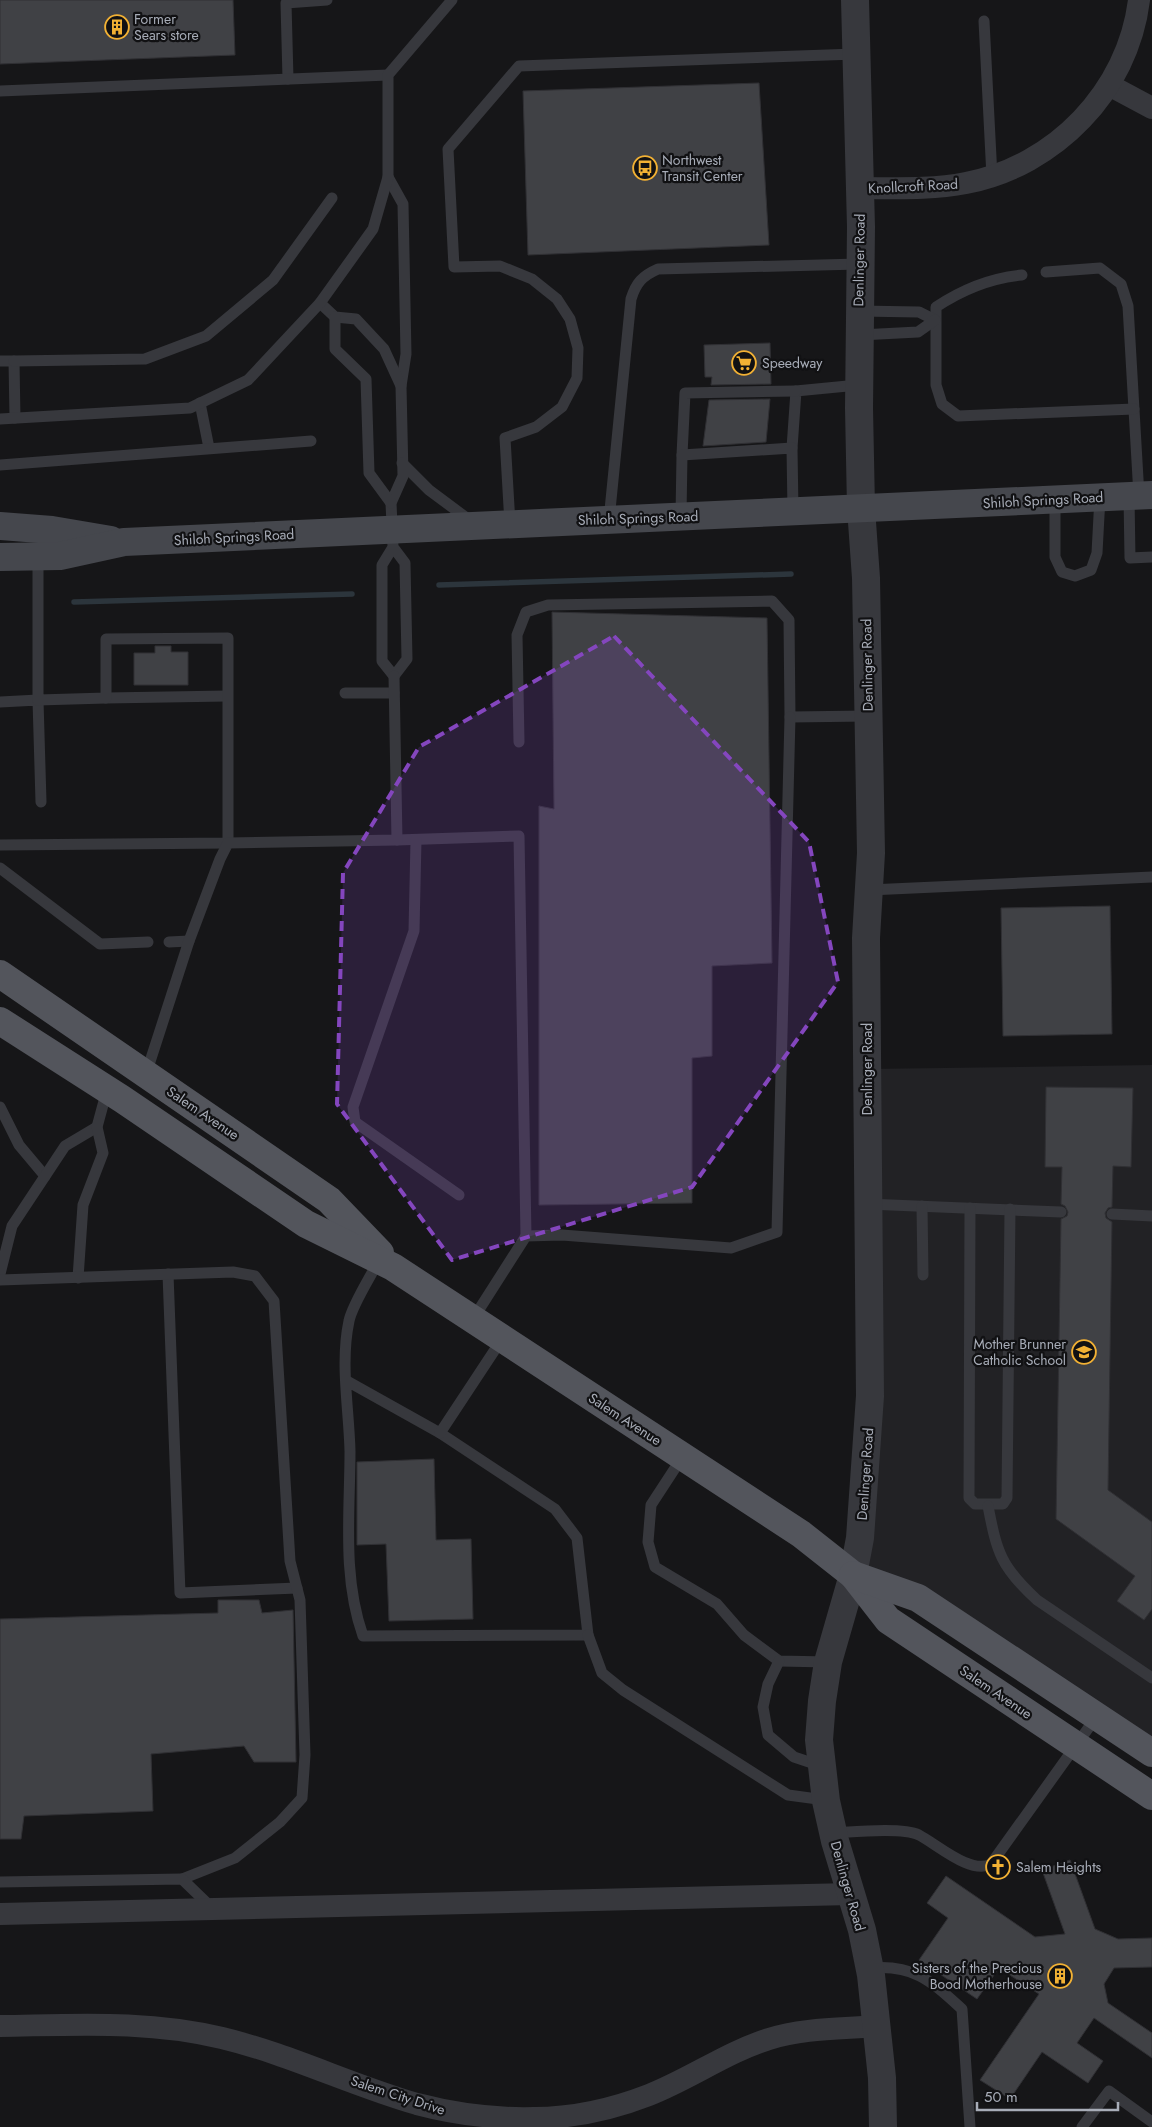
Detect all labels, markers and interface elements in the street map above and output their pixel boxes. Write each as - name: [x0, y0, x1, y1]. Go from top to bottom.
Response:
- place label: Former Sears store: [134, 9, 199, 45]
- building icon: Former Sears store: [104, 14, 130, 40]
- place label: Northwest Transit Center: [662, 150, 743, 186]
- bus stop icon: Northwest Transit Center: [632, 155, 658, 181]
- street label: Knollcroft Road: [868, 174, 958, 198]
- street label: Denlinger Road: [848, 213, 870, 307]
- supermarket icon: Speedway: [731, 350, 757, 376]
- place label: Speedway: [762, 353, 823, 373]
- street label: Shiloh Springs Road: [982, 487, 1104, 513]
- street label: Shiloh Springs Road: [577, 506, 699, 530]
- street label: Shiloh Springs Road: [173, 524, 295, 550]
- street label: Denlinger Road: [856, 618, 878, 712]
- street label: Denlinger Road: [857, 1023, 877, 1115]
- street label: Salem Avenue: [163, 1081, 243, 1145]
- place label: Mother Brunner Catholic School: [973, 1334, 1066, 1370]
- school or university icon: Mother Brunner Catholic School: [1071, 1339, 1097, 1365]
- street label: Salem Avenue: [585, 1388, 665, 1450]
- street label: Denlinger Road: [852, 1427, 878, 1521]
- street label: Salem Avenue: [956, 1660, 1036, 1724]
- street label: Denlinger Road: [826, 1839, 870, 1933]
- church icon: Salem Heights: [985, 1854, 1011, 1880]
- place label: Salem Heights: [1016, 1857, 1102, 1877]
- place label: Sisters of the Precious Bood Motherhouse: [912, 1958, 1042, 1994]
- building icon: Sisters of the Precious Bood Motherhouse: [1047, 1963, 1073, 1989]
- street label: Salem City Drive: [348, 2070, 448, 2120]
- scale bar: [977, 2080, 1118, 2112]
- text: 50 m: [984, 2086, 1018, 2108]

